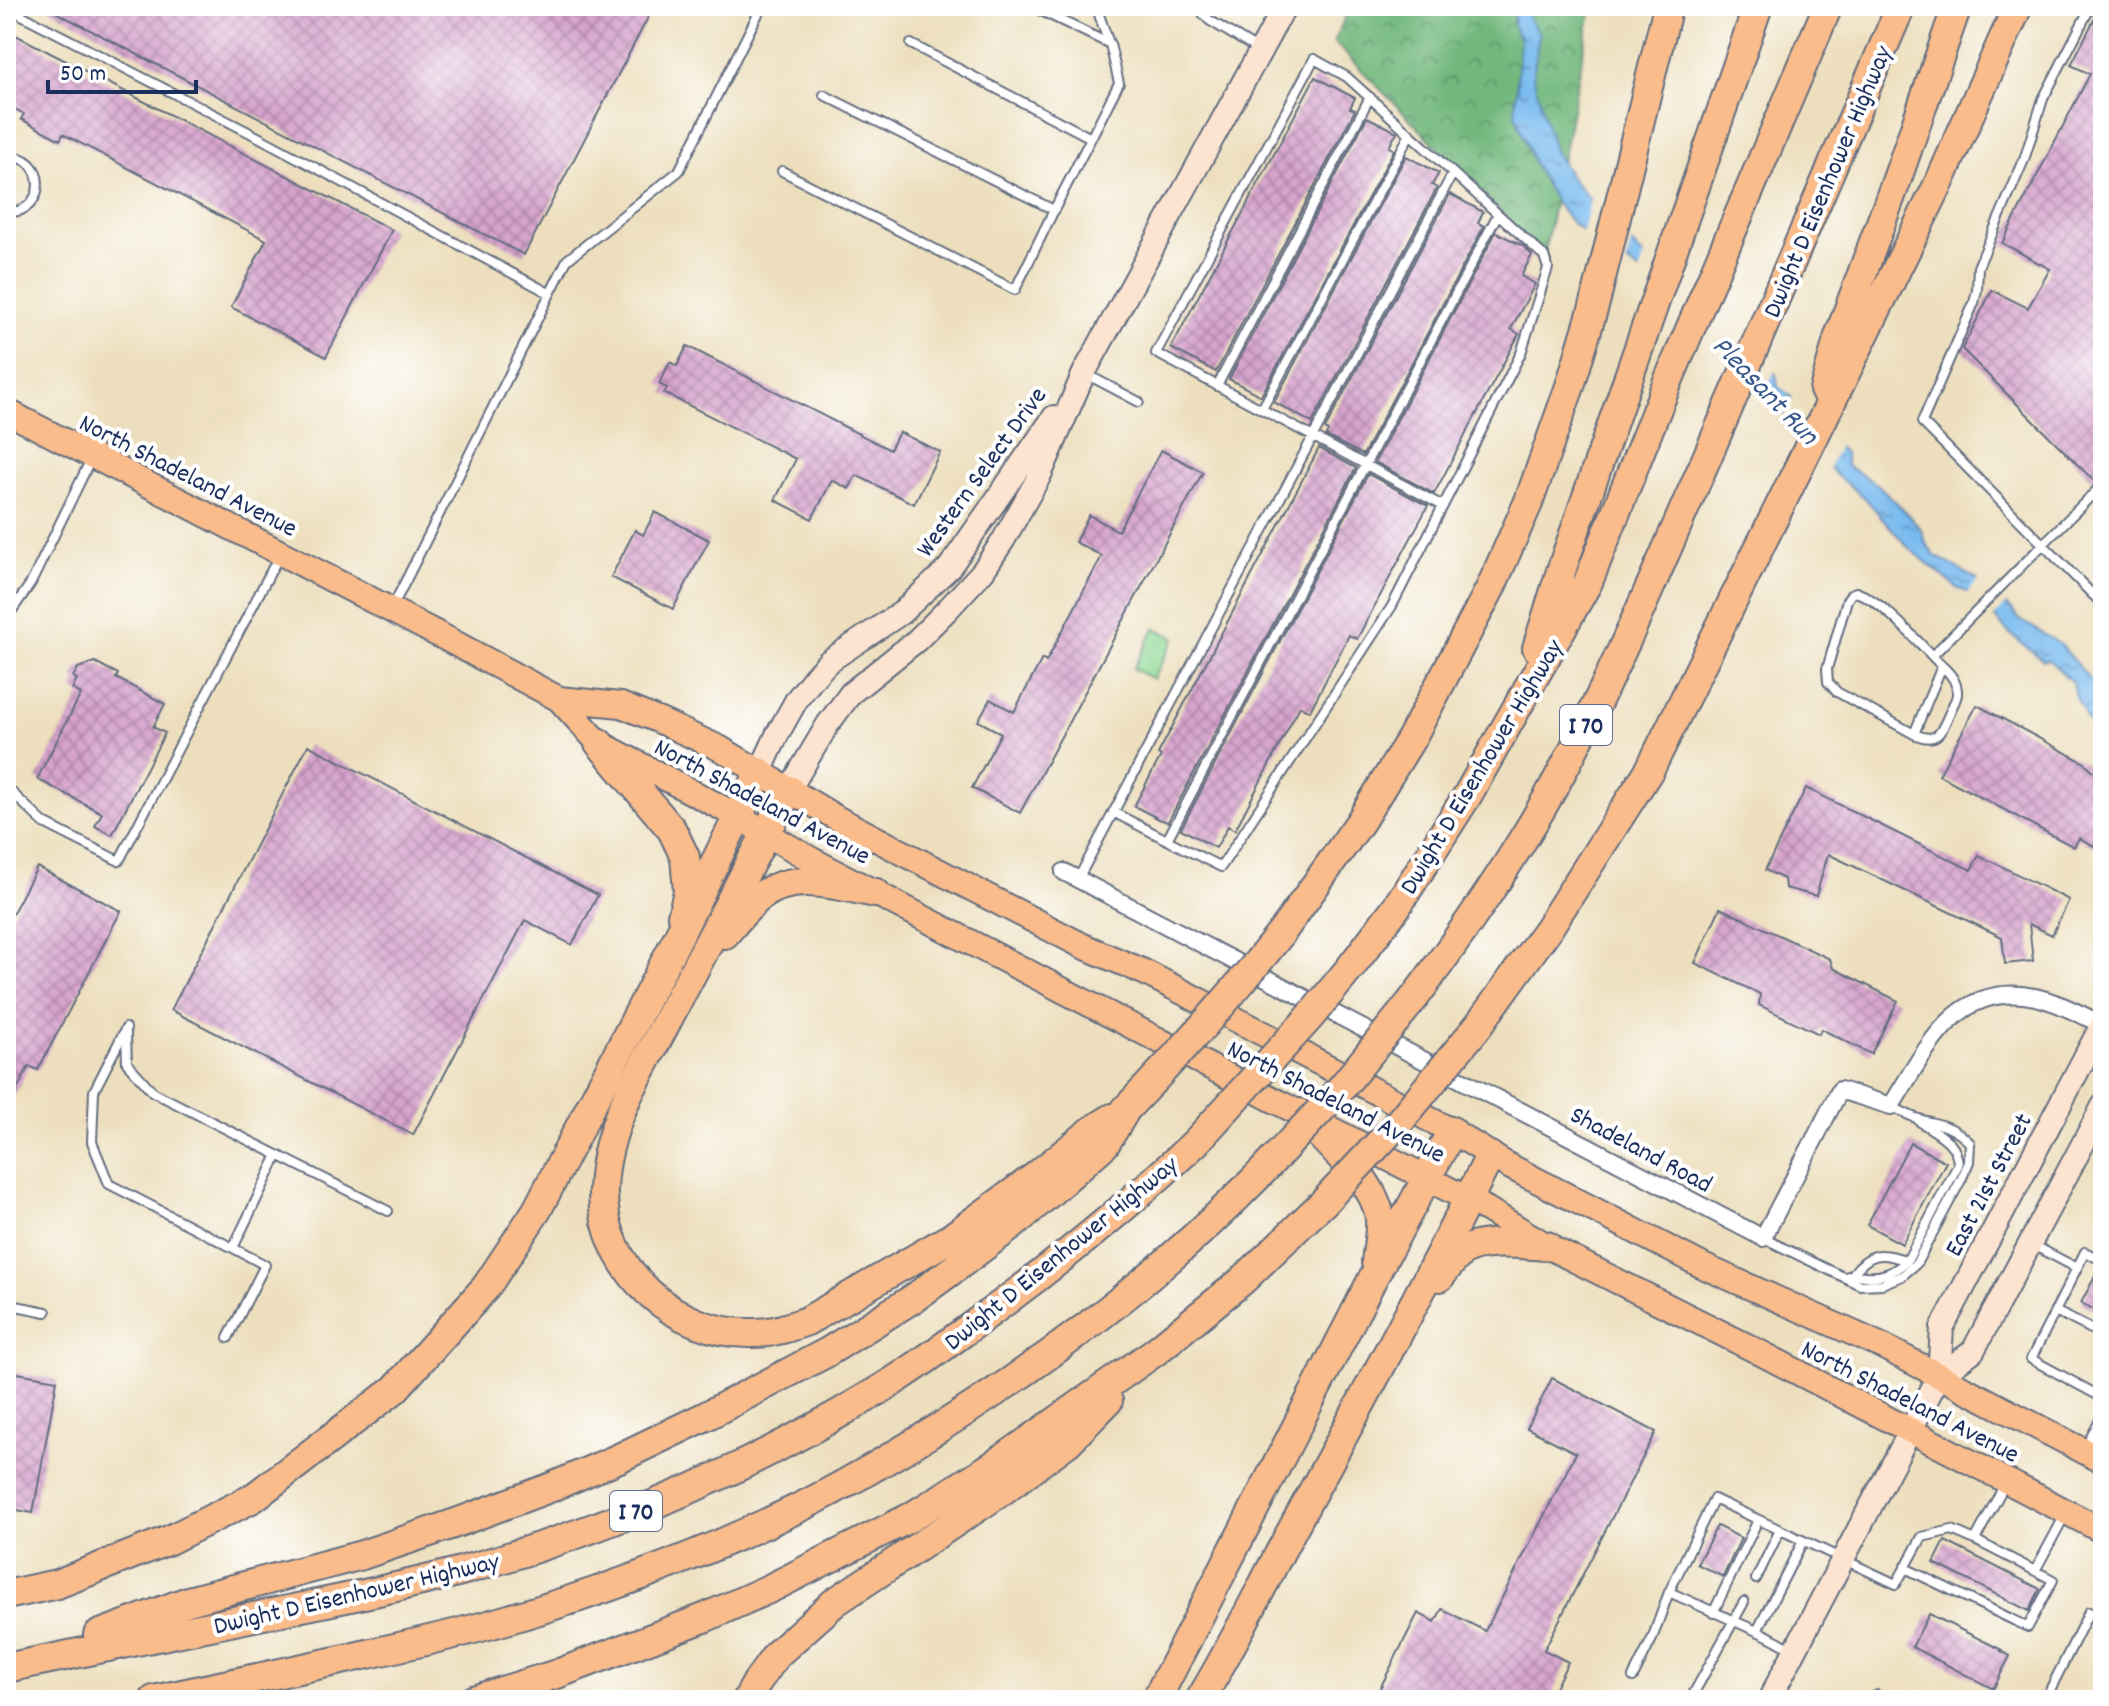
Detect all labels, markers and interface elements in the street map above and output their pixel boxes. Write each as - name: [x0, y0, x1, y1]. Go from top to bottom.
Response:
- street label: Dwight D Eisenhower Highway: [1755, 40, 1904, 324]
- scale bar: [48, 44, 196, 94]
- text: 50 m: [60, 58, 106, 92]
- water label: Pleasant Run: [1701, 329, 1826, 457]
- street label: Western Select Drive: [908, 380, 1057, 566]
- street label: North Shadeland Avenue: [72, 406, 303, 548]
- street label: Dwight D Eisenhower Highway: [1392, 633, 1574, 903]
- road number: I 70: [1560, 705, 1612, 745]
- street label: North Shadeland Avenue: [647, 730, 876, 876]
- street label: North Shadeland Avenue: [1220, 1032, 1451, 1174]
- street label: Shadeland Road: [1563, 1098, 1718, 1204]
- street label: East 21st Street: [1937, 1107, 2044, 1264]
- street label: Dwight D Eisenhower Highway: [937, 1148, 1188, 1361]
- street label: North Shadeland Avenue: [1794, 1332, 2025, 1474]
- road number: I 70: [610, 1491, 662, 1531]
- street label: Dwight D Eisenhower Highway: [210, 1544, 504, 1646]

